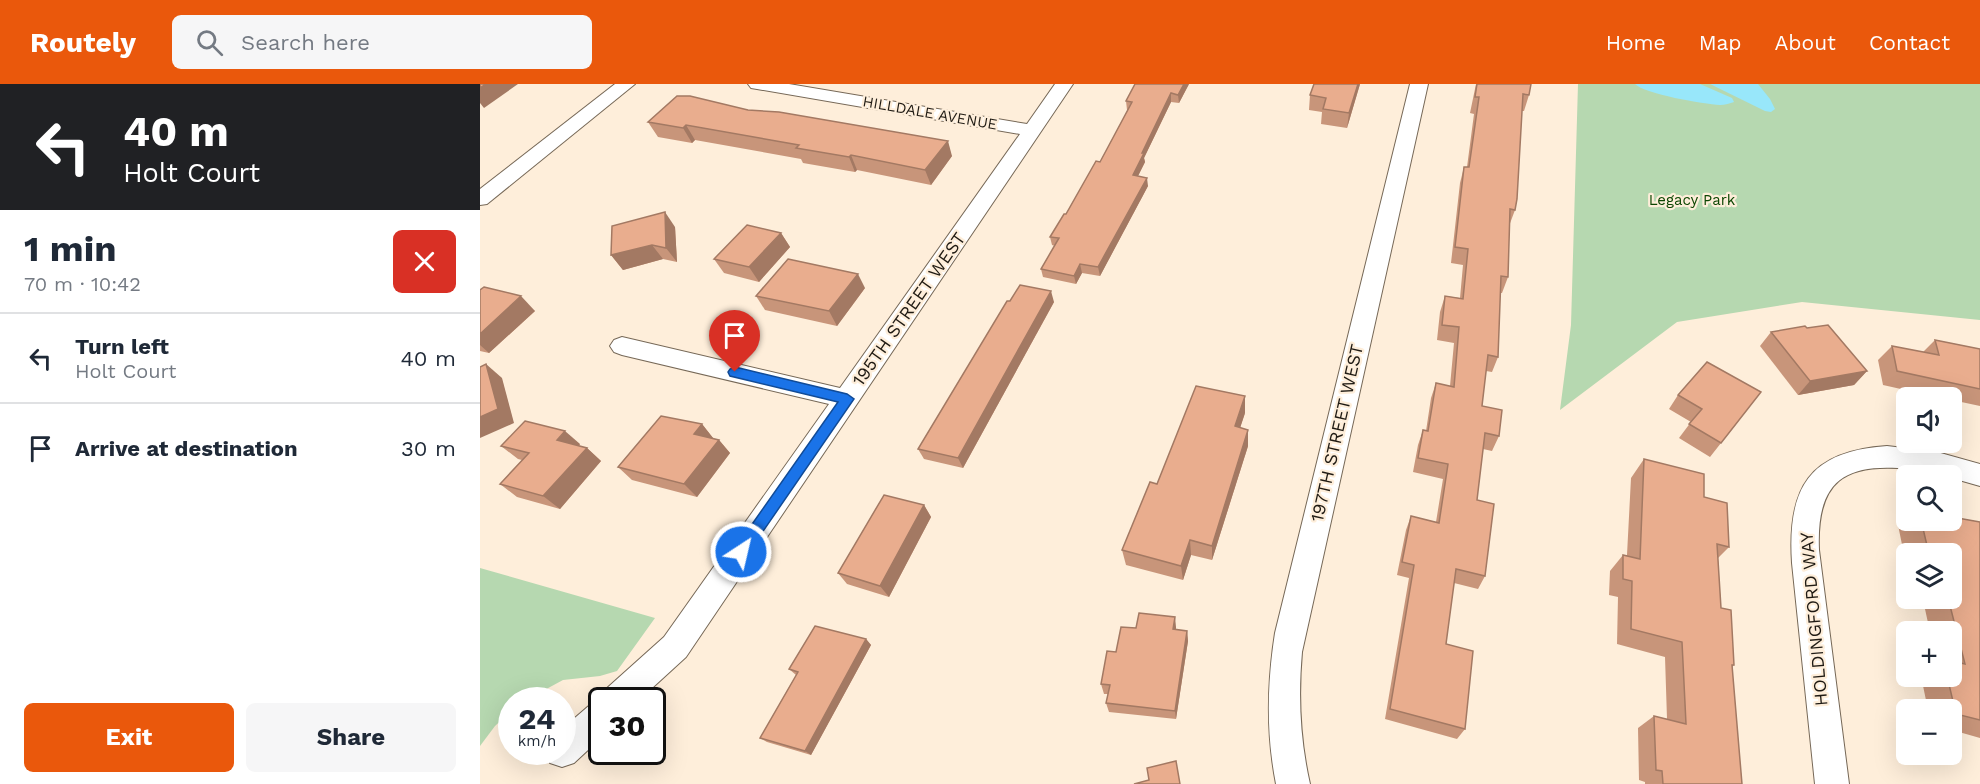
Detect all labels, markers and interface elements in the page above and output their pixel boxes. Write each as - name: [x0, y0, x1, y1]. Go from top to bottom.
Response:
- search box: [172, 15, 592, 69]
- text: Routely: [30, 26, 136, 59]
- icon: search: [193, 26, 226, 59]
- text: Search here: [241, 30, 370, 55]
- text: Home: [1606, 30, 1666, 55]
- text: Map: [1699, 30, 1742, 55]
- text: About: [1775, 30, 1836, 55]
- text: Contact: [1869, 30, 1950, 55]
- street label: HILLDALE AVENUE: [861, 92, 999, 134]
- text: 40 m: [123, 107, 229, 156]
- icon: left: [24, 108, 102, 186]
- text: Holt Court: [123, 157, 260, 189]
- park label: Legacy Park: [1649, 191, 1736, 209]
- text: 1 min: [24, 228, 116, 270]
- street label: 195TH STREET WEST: [848, 228, 970, 389]
- button: close: [393, 230, 456, 293]
- text: 70 m · 10:42: [24, 272, 141, 296]
- pin: [709, 310, 760, 372]
- icon: arrive: [718, 319, 751, 352]
- text: Turn left: [75, 334, 169, 359]
- icon: left: [24, 342, 57, 375]
- street label: 197TH STREET WEST: [1306, 342, 1367, 524]
- text: 40 m: [400, 346, 456, 371]
- text: Holt Court: [75, 359, 176, 383]
- map controls: [1896, 387, 1962, 765]
- button: sound: [1896, 387, 1962, 453]
- icon: arrive: [24, 432, 57, 465]
- text: Arrive at destination: [75, 436, 298, 461]
- text: 30 m: [401, 436, 456, 461]
- button: search: [1896, 465, 1962, 531]
- position arrow: [709, 520, 773, 584]
- street label: HOLDINGFORD WAY: [1795, 531, 1832, 707]
- button: layers: [1896, 543, 1962, 609]
- button: +: [1896, 621, 1962, 687]
- speed limit sign: 30: [588, 687, 666, 765]
- button: −: [1896, 699, 1962, 765]
- text: 24: [519, 701, 555, 736]
- button: Exit: [24, 703, 234, 772]
- button: Share: [246, 703, 456, 772]
- text: km/h: [518, 732, 556, 750]

